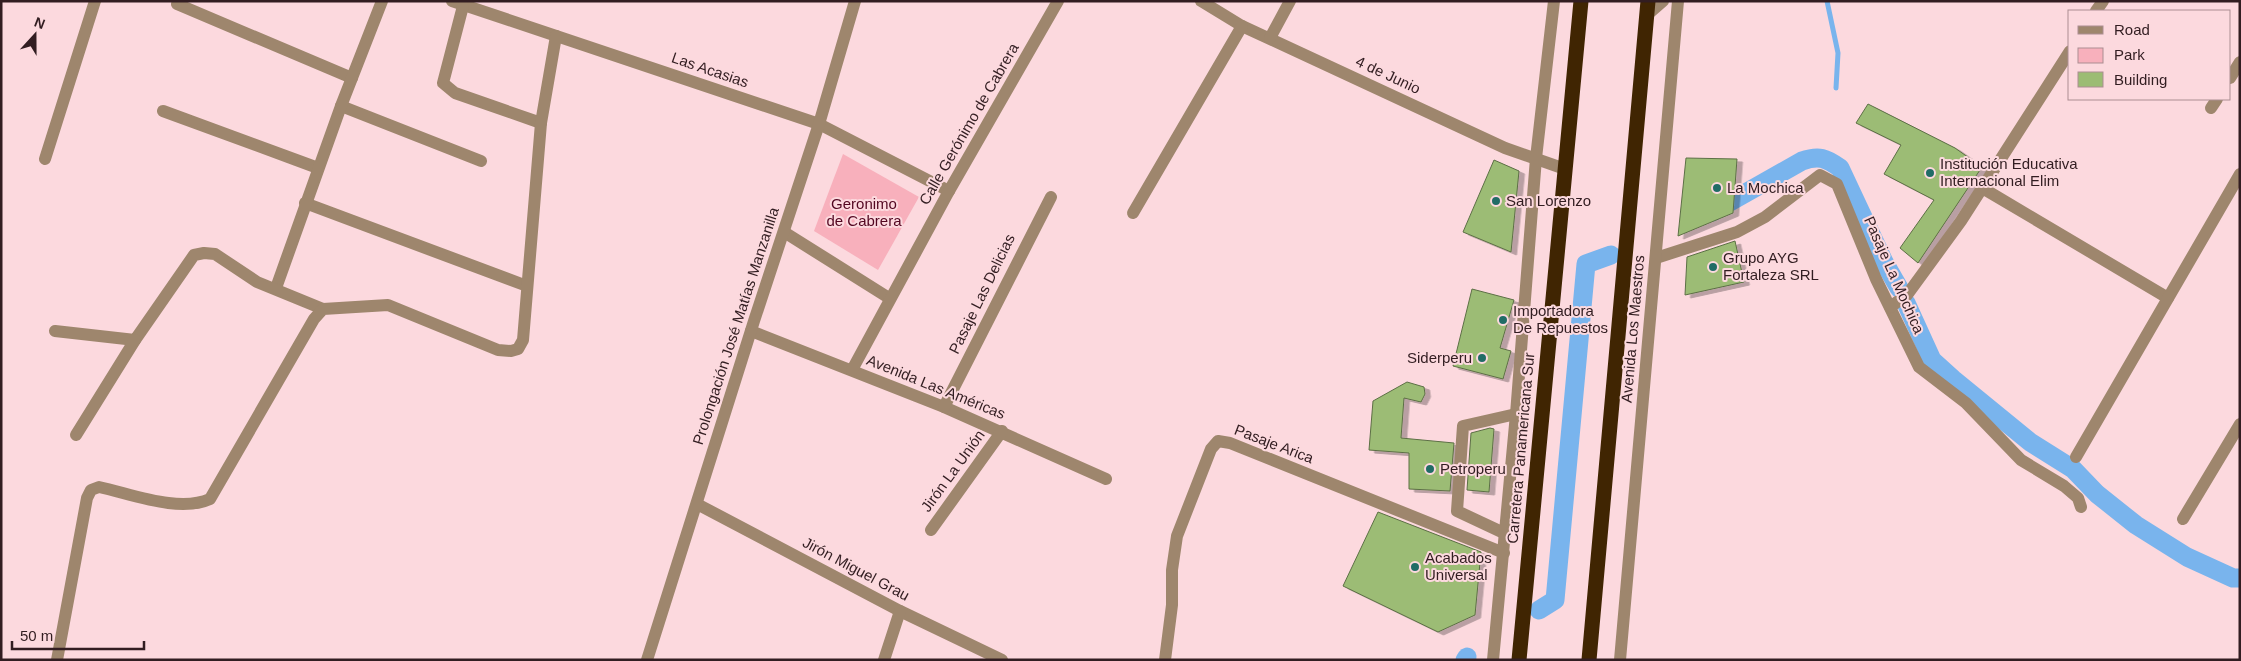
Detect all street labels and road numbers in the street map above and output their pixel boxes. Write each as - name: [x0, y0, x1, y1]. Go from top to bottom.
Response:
- street label: Calle Gerónimo de Cabrera: [915, 40, 1022, 207]
- street label: Las Acasias: [670, 48, 751, 91]
- street label: 4 de Junio: [1353, 52, 1423, 97]
- street label: Prolongación José Matías Manzanilla: [689, 204, 782, 447]
- street label: Pasaje La Mochica: [1861, 213, 1928, 337]
- street label: Pasaje Las Delicias: [945, 231, 1018, 356]
- street label: Avenida Los Maestros: [1618, 254, 1647, 403]
- street label: Avenida Las Américas: [864, 351, 1008, 422]
- street label: Carretera Panamericana Sur: [1504, 352, 1537, 544]
- street label: Pasaje Arica: [1232, 421, 1317, 467]
- street label: Jirón La Unión: [917, 427, 988, 515]
- street label: Jirón Miguel Grau: [800, 533, 912, 604]

